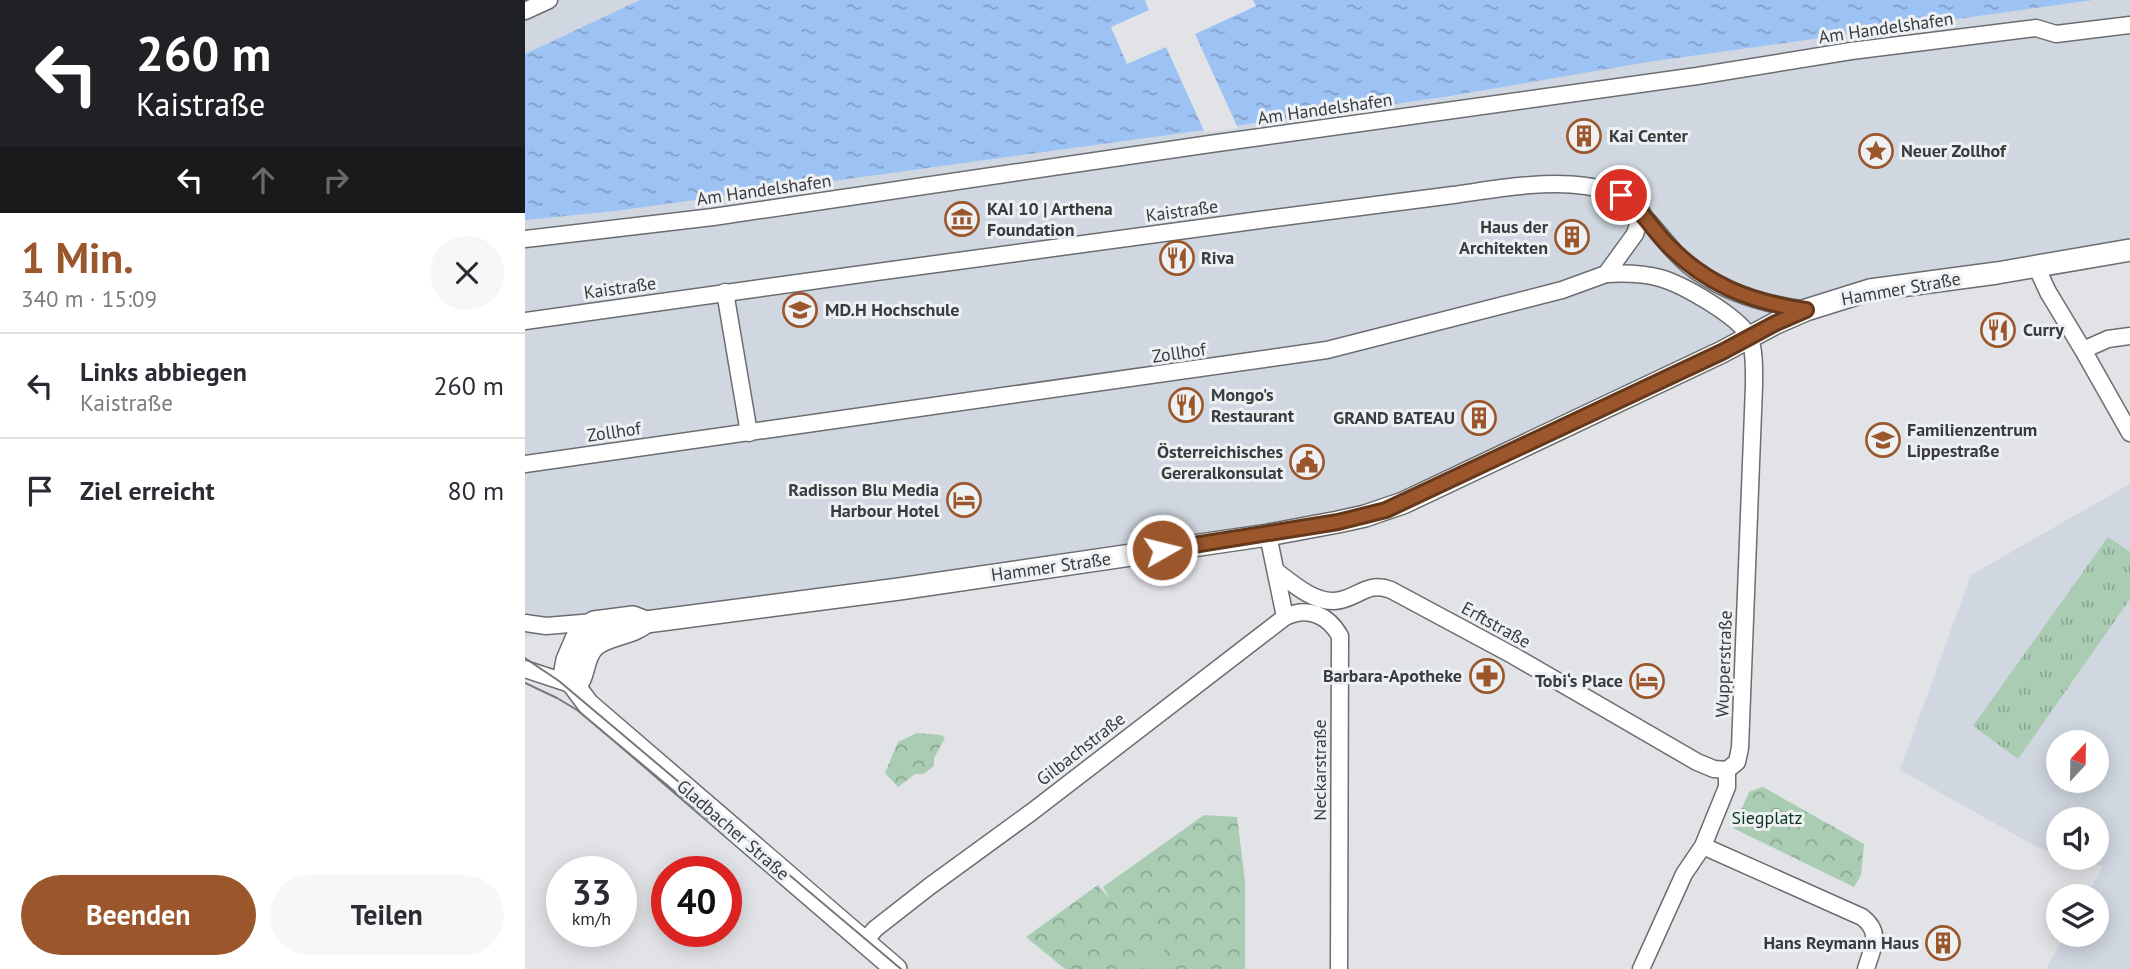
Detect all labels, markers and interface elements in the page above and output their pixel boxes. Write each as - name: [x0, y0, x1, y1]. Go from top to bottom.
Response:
- street label: Am Handelshafen: [1817, 7, 1955, 48]
- text: 260 m: [136, 21, 271, 85]
- icon: left: [21, 28, 112, 119]
- text: Kaistraße: [136, 83, 265, 125]
- street label: Am Handelshafen: [1256, 88, 1394, 129]
- building icon: Kai Center: [1565, 117, 1603, 155]
- place label: Kai Center: [1609, 124, 1689, 147]
- place icon: Neuer Zollhof: [1857, 132, 1895, 170]
- place label: Neuer Zollhof: [1901, 139, 2007, 162]
- icon: left: [171, 161, 209, 199]
- icon: ahead: [244, 161, 282, 199]
- icon: right: [317, 161, 355, 199]
- pin: [1591, 165, 1651, 225]
- street label: Am Handelshafen: [695, 169, 833, 210]
- icon: arrive: [1602, 176, 1640, 214]
- street label: Kaistraße: [1144, 194, 1220, 227]
- place label: KAI 10 | Arthena Foundation: [987, 197, 1113, 241]
- museum icon: KAI 10 | Arthena Foundation: [943, 200, 981, 238]
- place label: Haus der Architekten: [1459, 215, 1549, 259]
- building icon: Haus der Architekten: [1553, 218, 1591, 256]
- text: 1 Min.: [21, 230, 134, 285]
- button: close: [430, 236, 504, 310]
- restaurant icon: Riva: [1158, 239, 1196, 277]
- place label: Riva: [1201, 246, 1234, 269]
- street label: Hammer Straße: [1839, 267, 1962, 310]
- street label: Kaistraße: [582, 271, 658, 304]
- text: 340 m · 15:09: [21, 284, 157, 313]
- school or university icon: MD.H Hochschule: [781, 291, 819, 329]
- place label: MD.H Hochschule: [825, 298, 960, 321]
- restaurant icon: Curry: [1979, 311, 2017, 349]
- place label: Curry: [2023, 318, 2064, 341]
- street label: Zollhof: [1151, 337, 1209, 368]
- text: Links abbiegen: [80, 355, 247, 388]
- icon: left: [21, 367, 59, 405]
- text: 260 m: [433, 369, 504, 402]
- place label: Mongo's Restaurant: [1211, 383, 1295, 427]
- restaurant icon: Mongo's Restaurant: [1167, 386, 1205, 424]
- text: Kaistraße: [80, 388, 173, 417]
- building icon: GRAND BATEAU: [1460, 399, 1498, 437]
- place label: GRAND BATEAU: [1333, 406, 1455, 429]
- street label: Zollhof: [586, 416, 644, 447]
- place label: Familienzentrum Lippestraße: [1907, 418, 2037, 462]
- school or university icon: Familienzentrum Lippestraße: [1864, 421, 1902, 459]
- place label: Österreichisches Gereralkonsulat: [1157, 440, 1284, 484]
- public building icon: Österreichisches Gereralkonsulat: [1288, 443, 1326, 481]
- icon: arrive: [21, 472, 59, 510]
- text: Ziel erreicht: [80, 474, 215, 507]
- text: 80 m: [448, 474, 504, 507]
- place label: Radisson Blu Media Harbour Hotel: [788, 478, 940, 522]
- hotel icon: Radisson Blu Media Harbour Hotel: [945, 481, 983, 519]
- position arrow: [1125, 513, 1199, 587]
- street label: Hammer Straße: [989, 547, 1112, 586]
- street label: Erftstraße: [1457, 596, 1535, 653]
- street label: Wupperstraße: [1710, 610, 1737, 718]
- pharmacy icon: Barbara-Apotheke: [1468, 657, 1506, 695]
- hotel icon: Tobi‘s Place: [1628, 662, 1666, 700]
- place label: Barbara-Apotheke: [1323, 664, 1462, 687]
- place label: Tobi‘s Place: [1535, 669, 1623, 692]
- street label: Gilbachstraße: [1032, 707, 1130, 790]
- street label: Neckarstraße: [1308, 719, 1331, 821]
- north arrow: [2046, 730, 2109, 793]
- map controls: [2046, 730, 2109, 947]
- street label: Gladbacher Straße: [672, 774, 794, 885]
- park label: Siegplatz: [1731, 806, 1803, 829]
- button: sound: [2046, 807, 2109, 870]
- speed limit sign: 40: [651, 856, 742, 947]
- text: 33: [572, 869, 611, 915]
- button: Beenden: [21, 875, 256, 955]
- button: Teilen: [270, 875, 504, 955]
- button: layers: [2046, 884, 2109, 947]
- text: km/h: [572, 907, 611, 930]
- building icon: Hans Reymann Haus: [1924, 924, 1962, 962]
- place label: Hans Reymann Haus: [1763, 931, 1919, 954]

